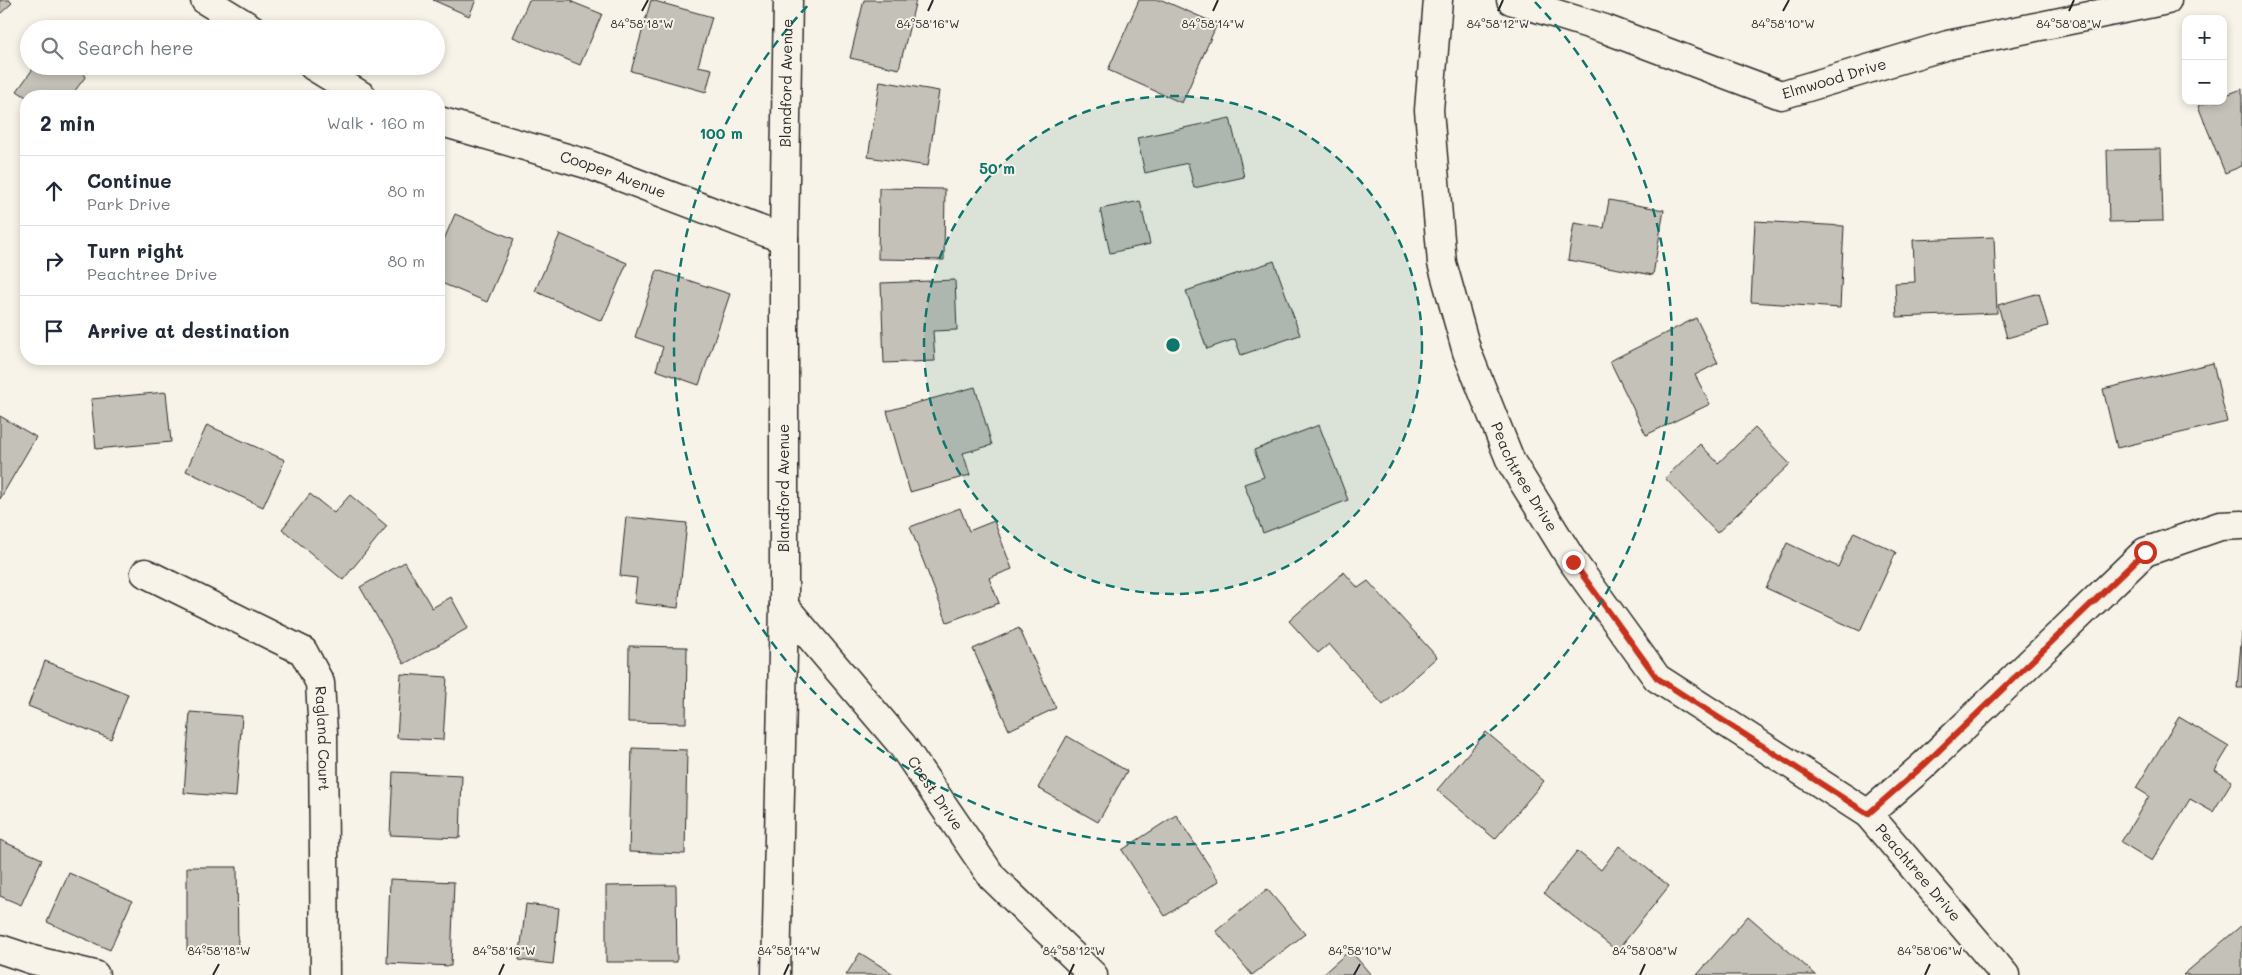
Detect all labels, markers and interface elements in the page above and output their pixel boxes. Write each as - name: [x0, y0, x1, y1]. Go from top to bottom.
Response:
- text: 84°58'18"W: [610, 15, 674, 31]
- text: 84°58'16"W: [896, 15, 960, 31]
- text: 84°58'14"W: [1181, 15, 1245, 31]
- text: 84°58'12"W: [1467, 15, 1529, 31]
- text: 84°58'10"W: [1751, 15, 1815, 31]
- text: 84°58'08"W: [2036, 15, 2102, 31]
- map controls: [2182, 15, 2227, 105]
- button: +: [2182, 15, 2227, 60]
- street label: Blandford Avenue: [775, 19, 797, 148]
- search box: [20, 20, 445, 75]
- icon: search: [38, 34, 66, 62]
- text: Search here: [78, 35, 194, 60]
- street label: Elmwood Drive: [1780, 53, 1889, 103]
- button: −: [2182, 60, 2227, 105]
- text: 2 min: [40, 109, 95, 136]
- text: Walk · 160 m: [327, 112, 425, 133]
- text: 100 m: [699, 123, 743, 143]
- street label: Cooper Avenue: [558, 146, 669, 202]
- text: 50 m: [979, 158, 1015, 178]
- text: Continue: [87, 168, 172, 193]
- icon: ahead: [40, 177, 68, 205]
- text: 80 m: [388, 180, 425, 201]
- text: Park Drive: [87, 193, 171, 214]
- text: Turn right: [87, 238, 184, 263]
- icon: right: [40, 247, 68, 275]
- text: 80 m: [388, 250, 425, 271]
- text: Peachtree Drive: [87, 263, 217, 284]
- icon: arrive: [40, 317, 68, 345]
- text: Arrive at destination: [87, 318, 290, 343]
- centre of rings: [1164, 336, 1182, 354]
- street label: Peachtree Drive: [1487, 419, 1563, 535]
- street label: Blandford Avenue: [773, 424, 793, 552]
- route start: [2134, 541, 2157, 564]
- route end: [1562, 551, 1585, 574]
- street label: Ragland Court: [311, 685, 334, 791]
- street label: Crest Drive: [903, 752, 968, 834]
- street label: Peachtree Drive: [1872, 819, 1966, 925]
- text: 84°58'18"W: [187, 942, 251, 958]
- text: 84°58'16"W: [472, 942, 536, 958]
- text: 84°58'14"W: [757, 942, 821, 958]
- text: 84°58'12"W: [1043, 942, 1105, 958]
- text: 84°58'10"W: [1328, 942, 1392, 958]
- text: 84°58'08"W: [1612, 942, 1678, 958]
- text: 84°58'06"W: [1897, 942, 1963, 958]

